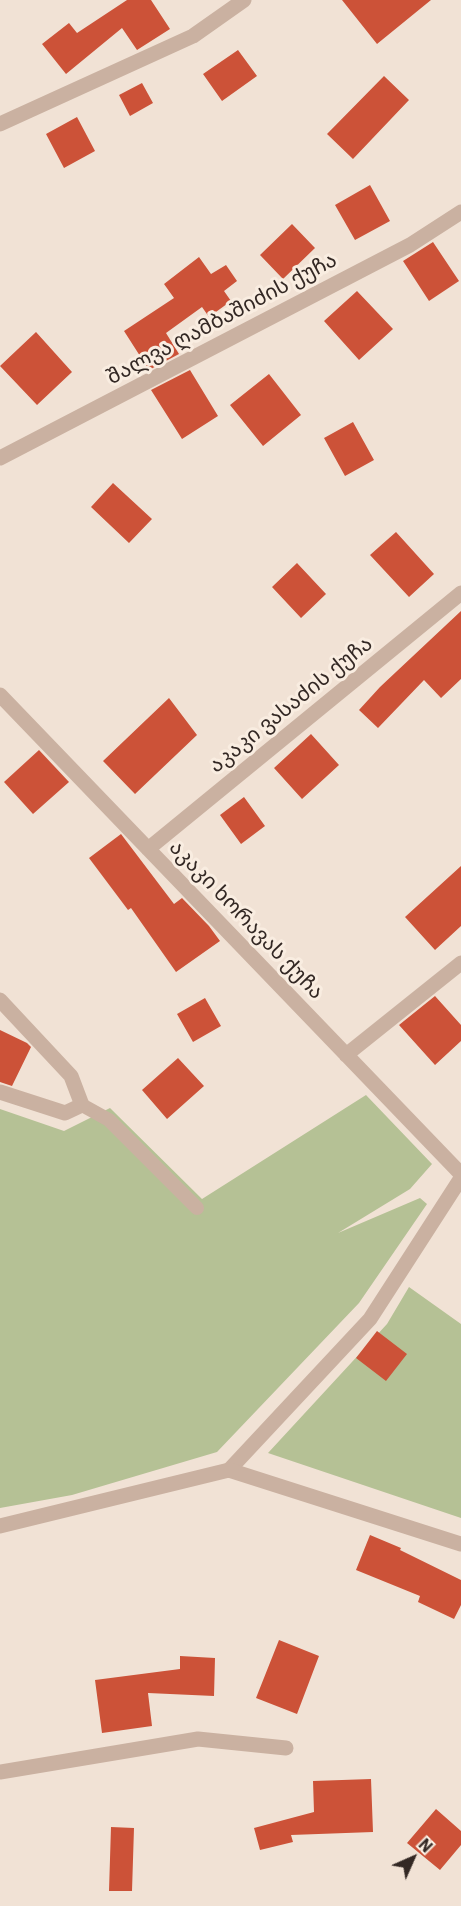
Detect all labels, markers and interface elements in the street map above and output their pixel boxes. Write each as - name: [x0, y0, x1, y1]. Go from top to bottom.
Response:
- street label: შალვა ღამბაშიძის ქუჩა: [103, 248, 341, 390]
- street label: აკაკი ვასაძის ქუჩა: [204, 631, 378, 779]
- street label: აკაკი ხორავას ქუჩა: [164, 835, 328, 1005]
- north arrow: [383, 1828, 443, 1888]
- text: N: [415, 1834, 437, 1856]

